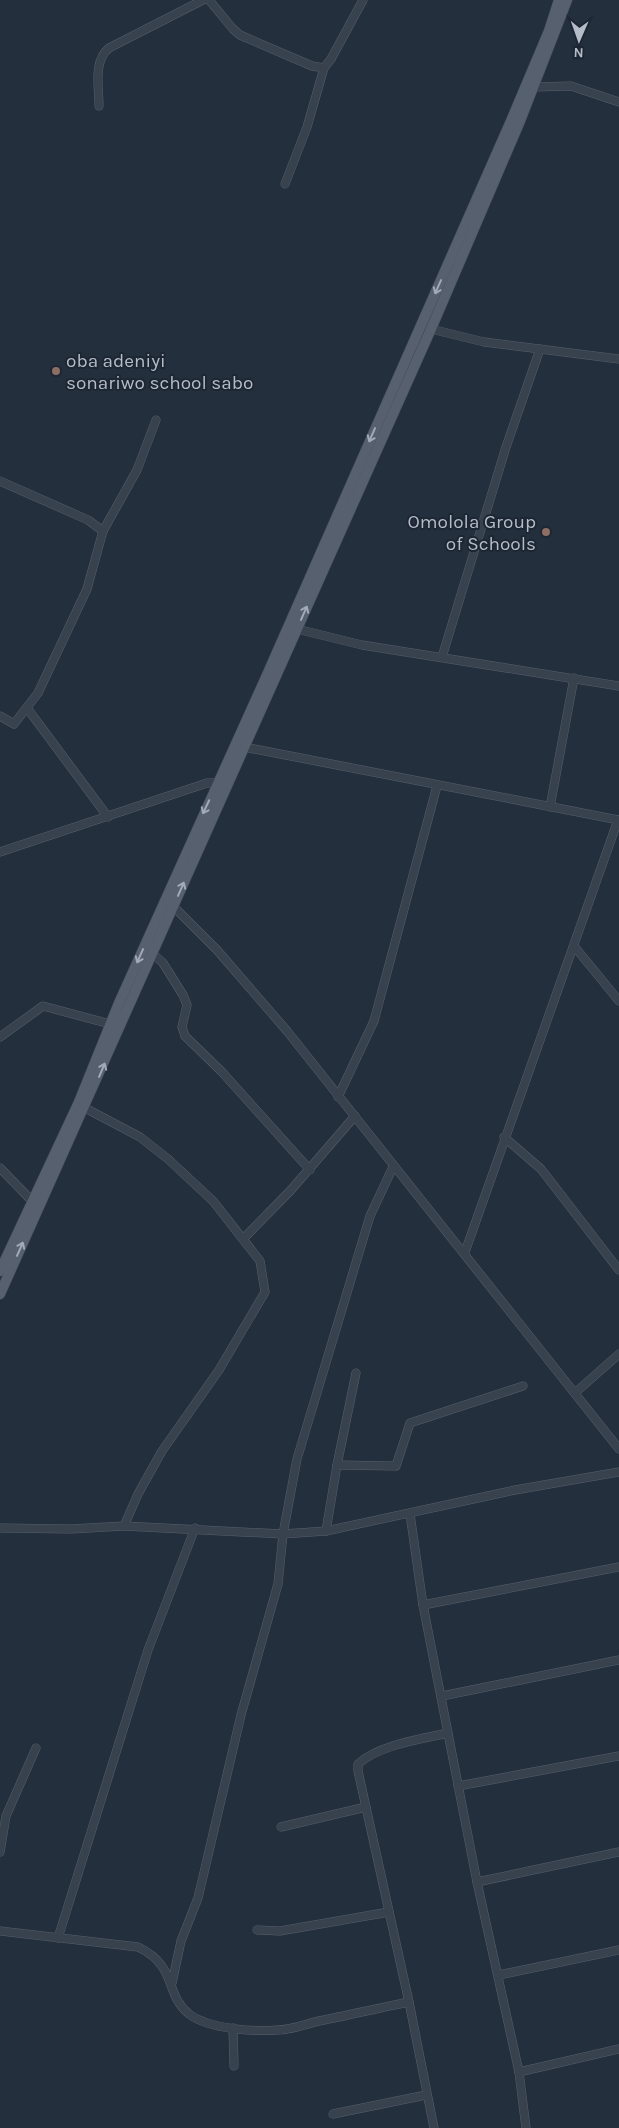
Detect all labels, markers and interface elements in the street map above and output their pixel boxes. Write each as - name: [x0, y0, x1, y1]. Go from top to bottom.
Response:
- north arrow: [554, 15, 604, 65]
- text: N: [573, 44, 584, 61]
- one-way arrow: [432, 279, 442, 294]
- place label: oba adeniyi sonariwo school sabo: [66, 350, 253, 394]
- marker: oba adeniyi sonariwo school sabo: [50, 365, 62, 377]
- one-way arrow: [367, 427, 377, 442]
- place label: Omolola Group of Schools: [407, 511, 536, 555]
- marker: Omolola Group of Schools: [540, 526, 552, 538]
- one-way arrow: [300, 606, 310, 621]
- one-way arrow: [200, 799, 210, 814]
- one-way arrow: [176, 882, 186, 897]
- one-way arrow: [134, 948, 144, 963]
- one-way arrow: [97, 1063, 107, 1078]
- one-way arrow: [16, 1242, 25, 1257]

